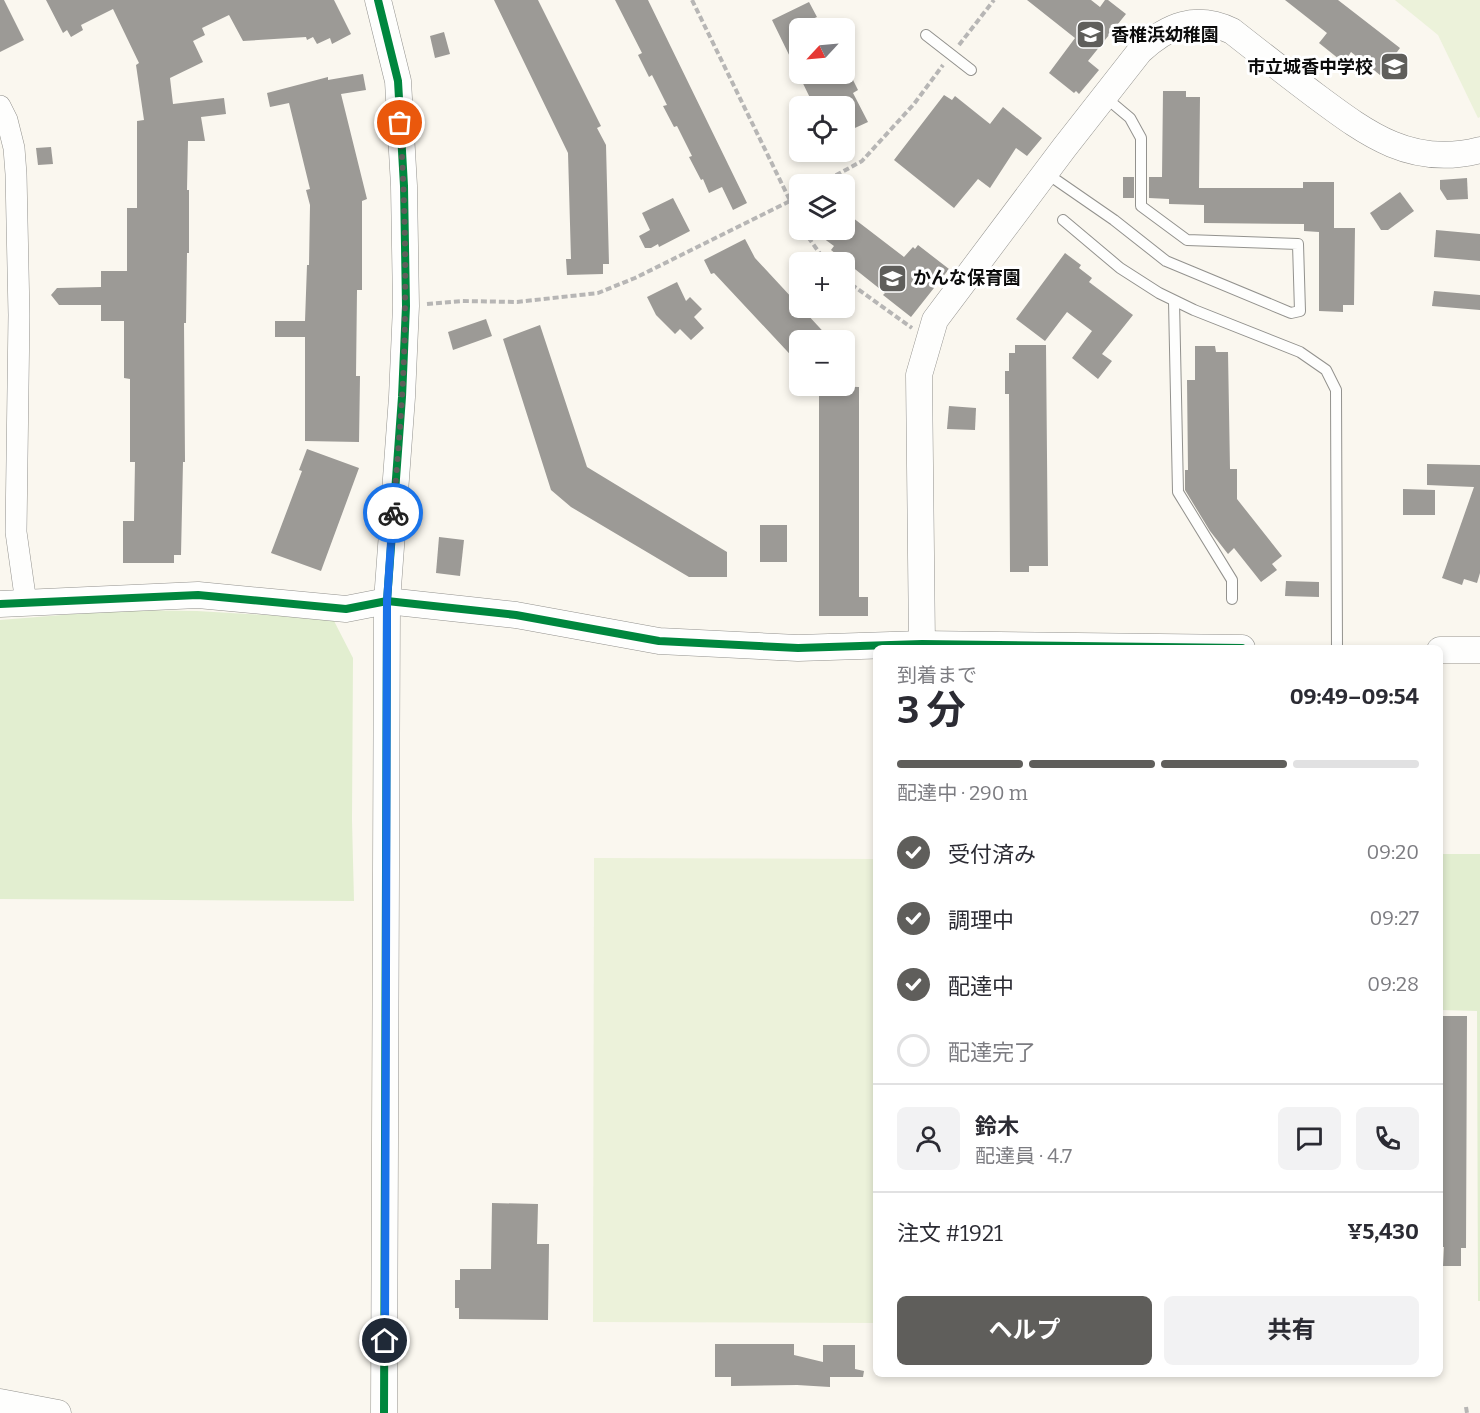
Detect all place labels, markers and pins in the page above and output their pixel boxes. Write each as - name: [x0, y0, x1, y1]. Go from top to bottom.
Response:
- school or university icon: 香椎浜幼稚園: [1074, 19, 1106, 51]
- place label: 香椎浜幼稚園: [1111, 24, 1219, 46]
- school or university icon: 市立城香中学校: [1378, 51, 1410, 83]
- place label: 市立城香中学校: [1247, 56, 1373, 78]
- pin: [374, 97, 425, 148]
- school or university icon: かんな保育園: [876, 262, 908, 294]
- place label: かんな保育園: [913, 267, 1021, 289]
- pin: [359, 1315, 410, 1366]

